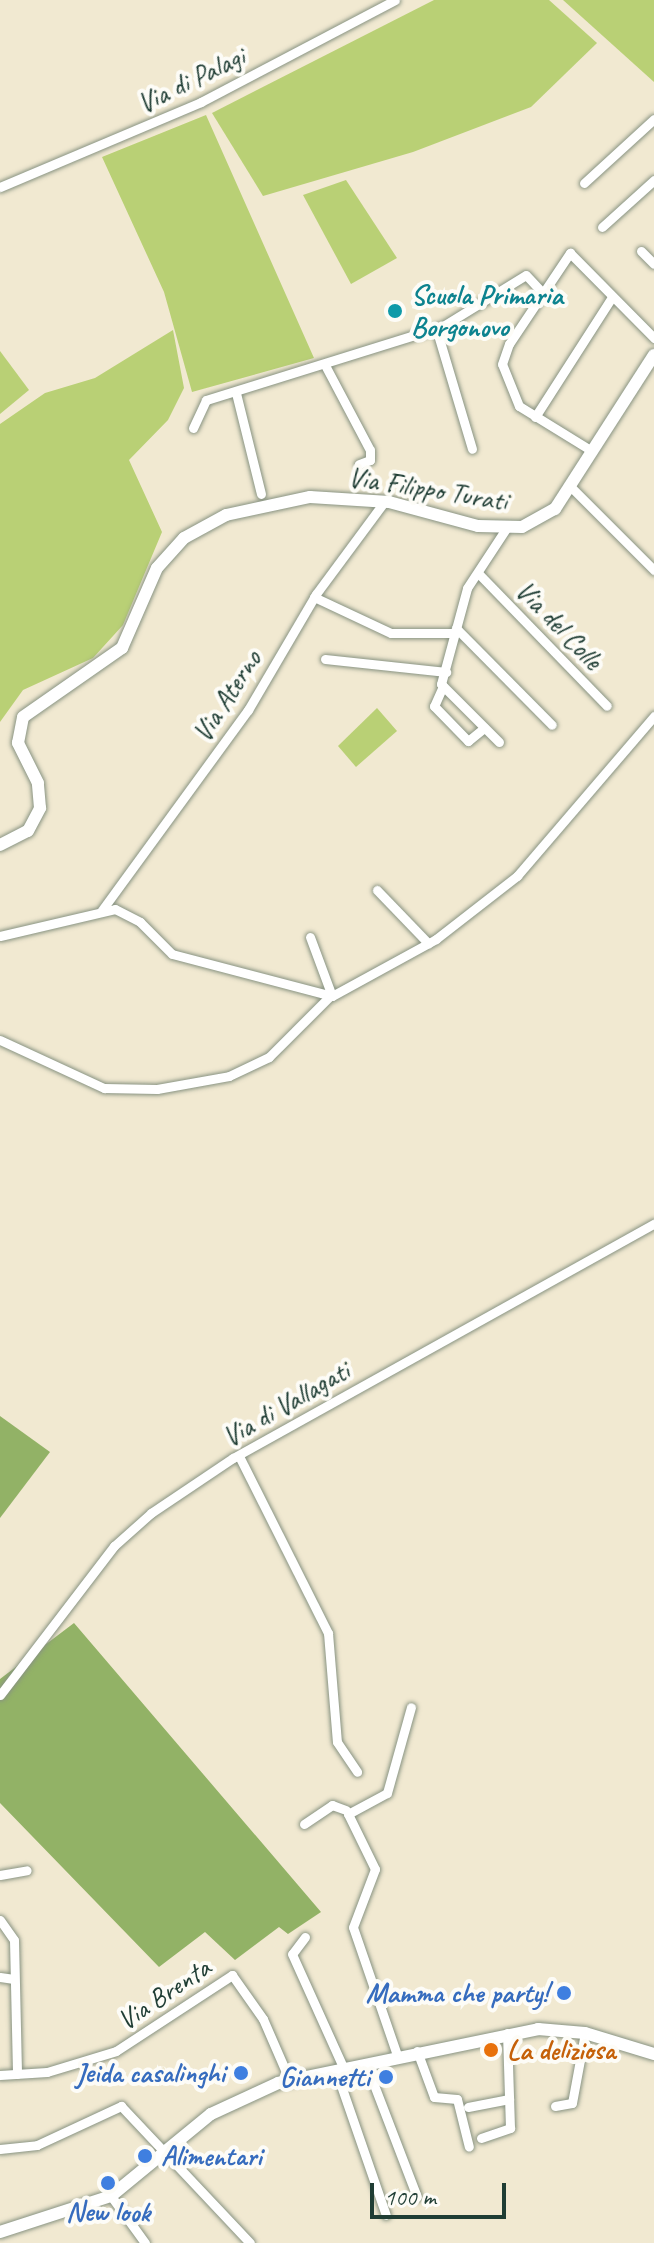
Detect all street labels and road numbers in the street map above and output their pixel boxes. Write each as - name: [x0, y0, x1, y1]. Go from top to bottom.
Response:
- street label: Via di Palagi: [132, 40, 250, 120]
- street label: Via Filippo Turati: [347, 460, 509, 518]
- street label: Via del Colle: [509, 574, 609, 676]
- street label: Via Aterno: [185, 644, 269, 748]
- street label: Via di Vallagati: [216, 1354, 356, 1454]
- street label: Via Brenta: [112, 1951, 216, 2037]

